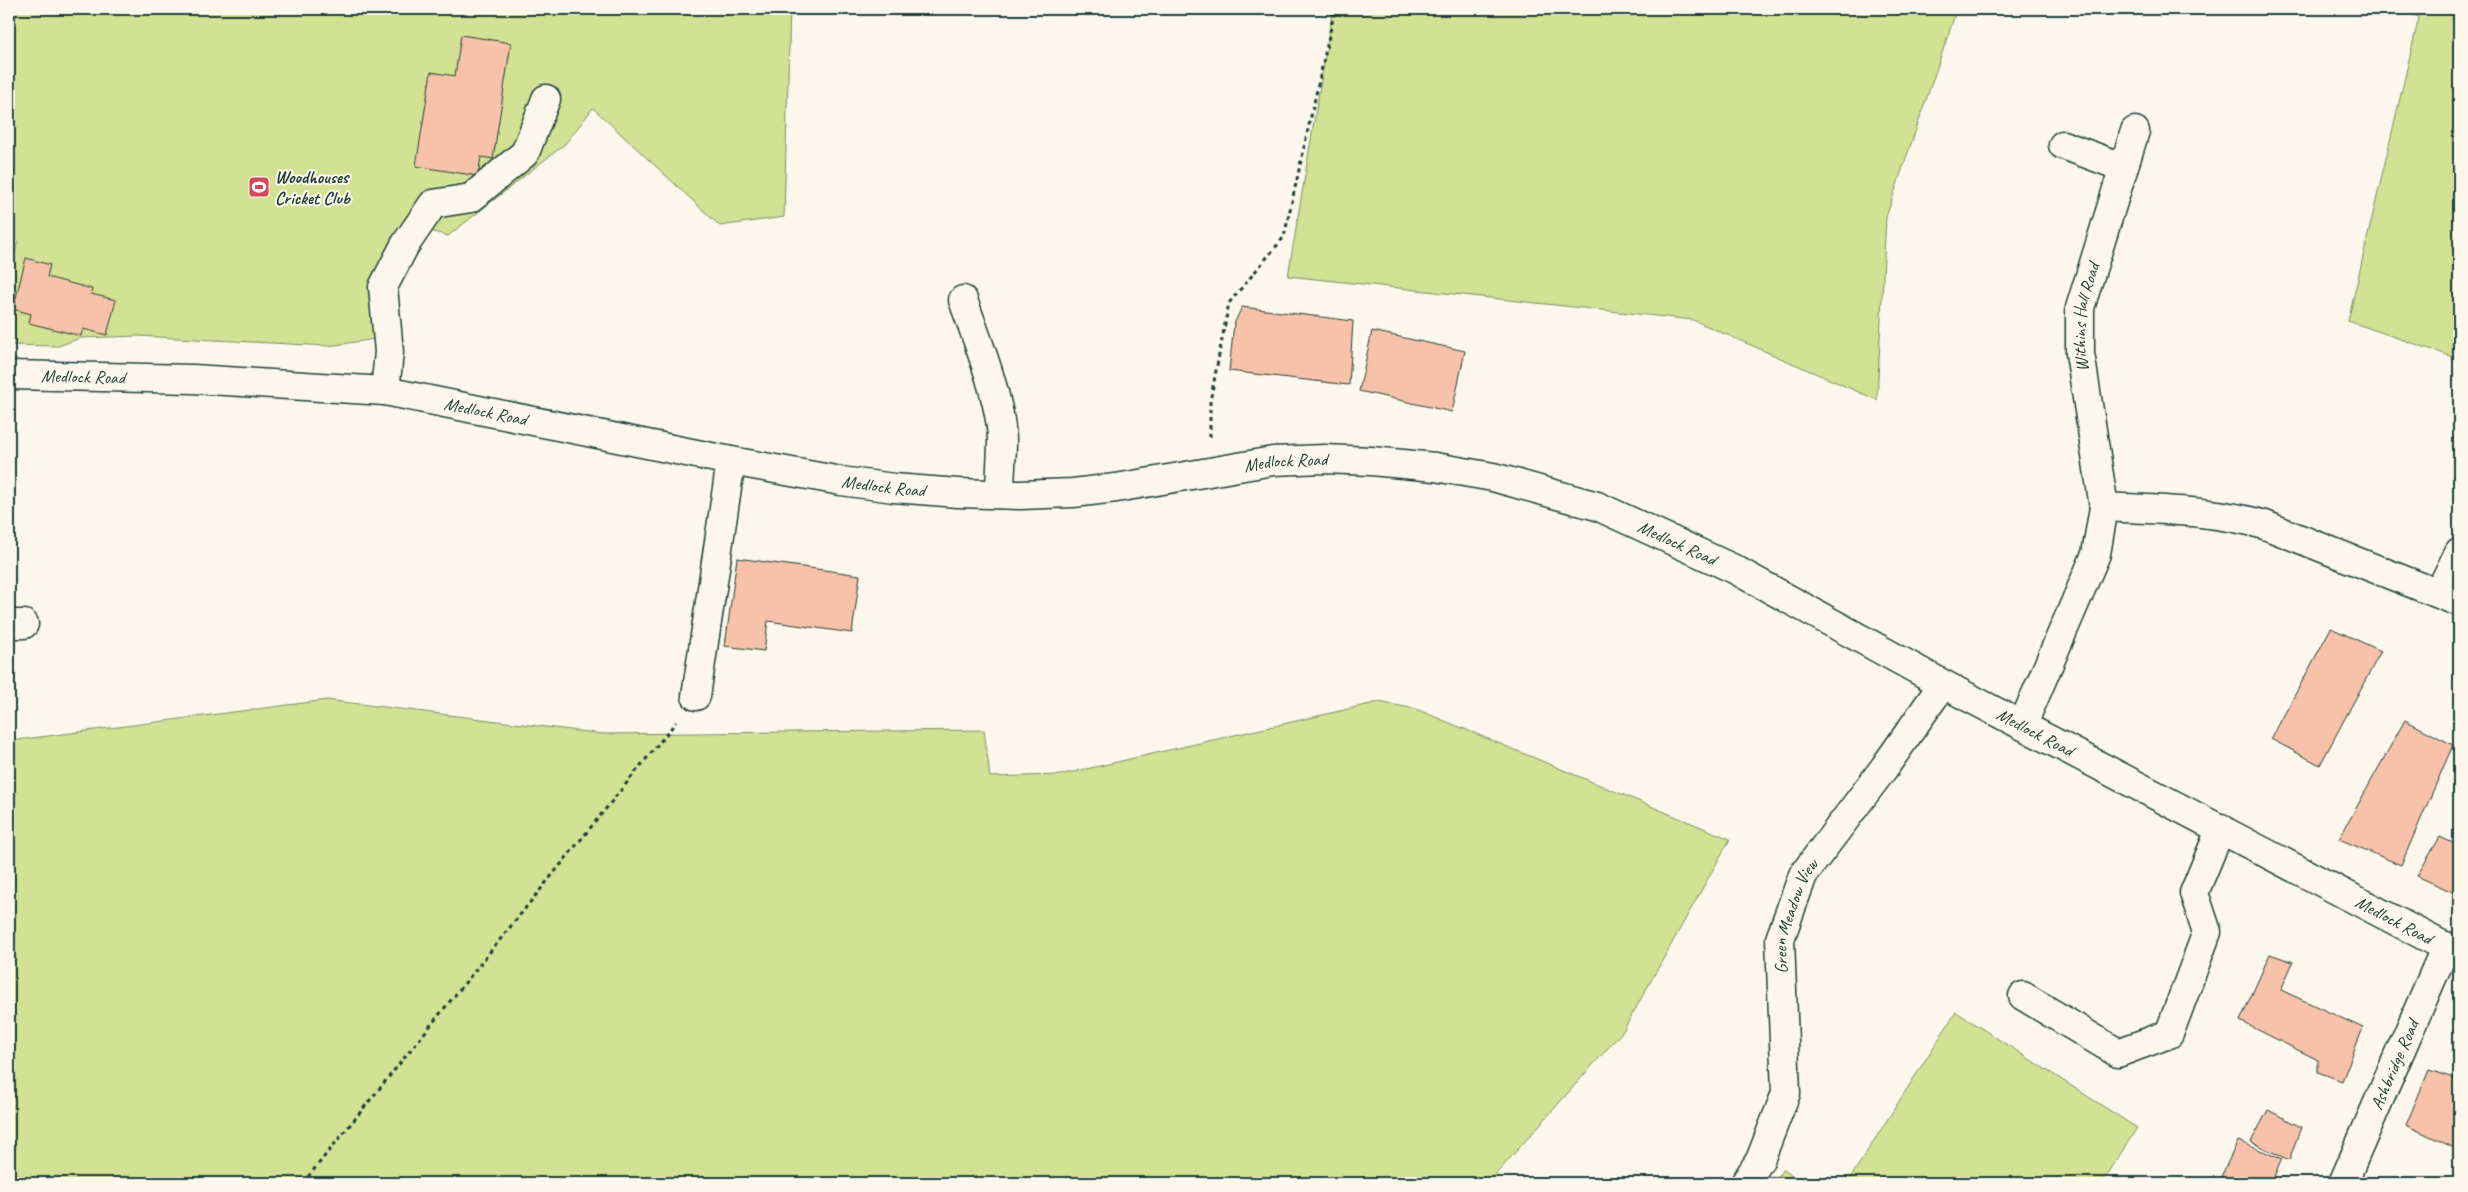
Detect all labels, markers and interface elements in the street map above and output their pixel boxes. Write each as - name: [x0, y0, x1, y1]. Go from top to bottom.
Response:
- place label: Woodhouses Cricket Club: [275, 166, 352, 209]
- sports icon: Woodhouses Cricket Club: [247, 175, 271, 199]
- street label: Withins Hall Road: [2069, 257, 2105, 373]
- street label: Medlock Road: [41, 365, 128, 389]
- street label: Medlock Road: [442, 392, 532, 431]
- street label: Medlock Road: [1242, 448, 1331, 477]
- street label: Medlock Road: [840, 470, 929, 502]
- street label: Medlock Road: [1635, 515, 1723, 572]
- street label: Medlock Road: [1993, 703, 2080, 763]
- street label: Green Meadow View: [1769, 853, 1824, 974]
- street label: Medlock Road: [2352, 891, 2439, 950]
- street label: Ashbridge Road: [2365, 1014, 2425, 1113]

